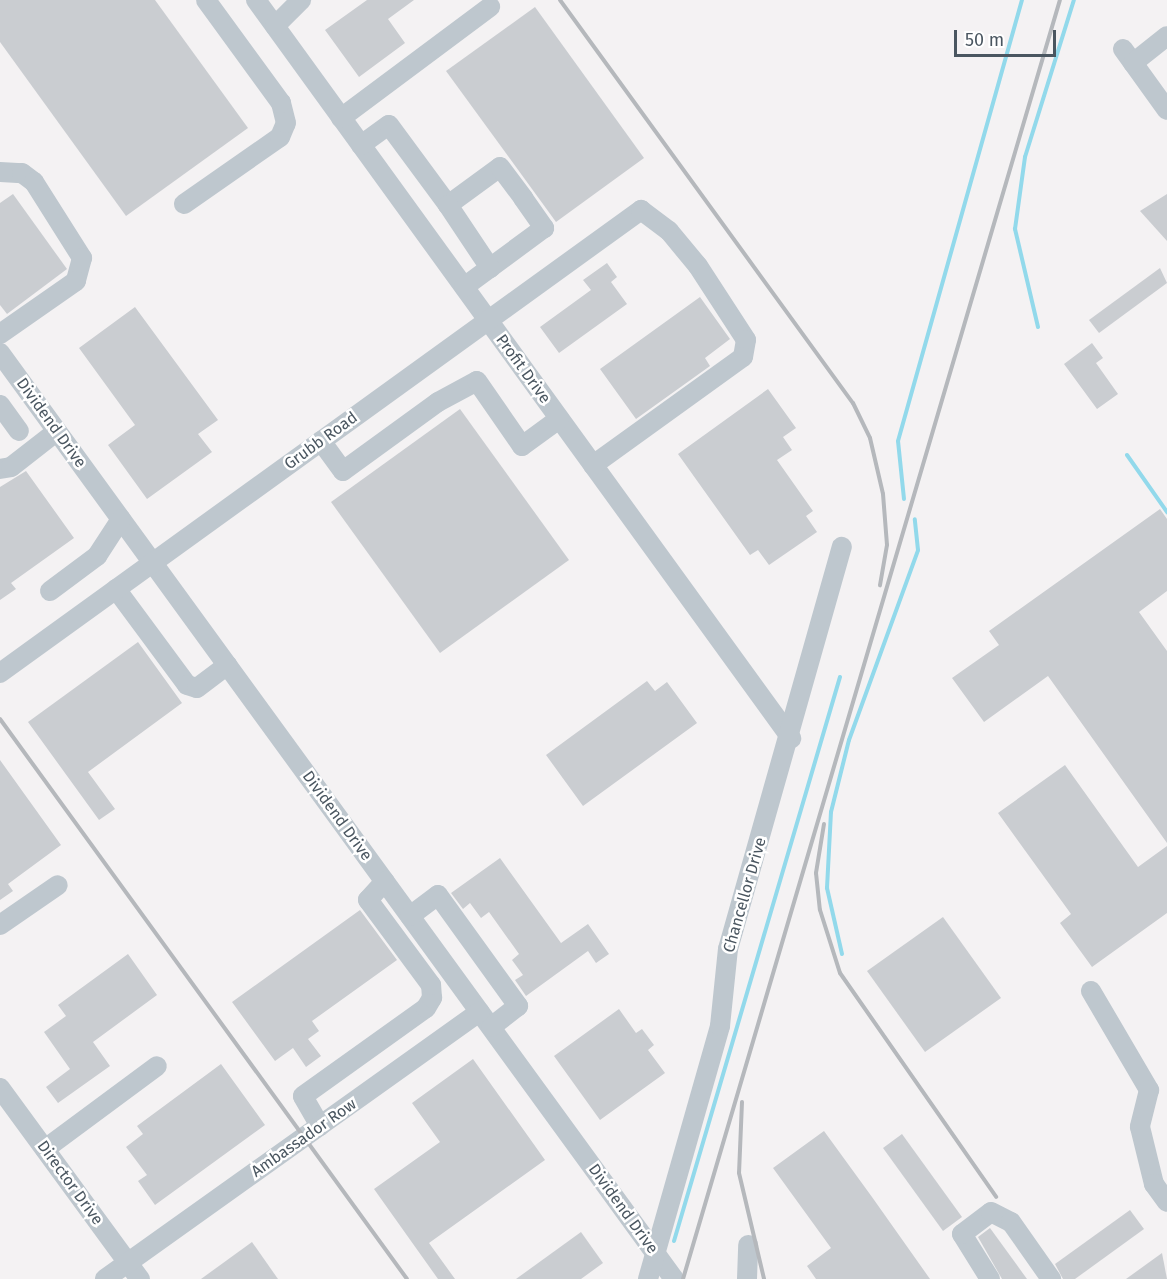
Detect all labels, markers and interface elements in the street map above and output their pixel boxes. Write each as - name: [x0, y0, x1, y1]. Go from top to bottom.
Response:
- scale bar: [957, 18, 1059, 56]
- text: 50 m: [965, 29, 1004, 51]
- street label: Profit Drive: [492, 331, 554, 407]
- street label: Dividend Drive: [12, 374, 90, 472]
- street label: Grubb Road: [281, 408, 361, 474]
- street label: Dividend Drive: [298, 767, 376, 865]
- street label: Chancellor Drive: [719, 835, 771, 955]
- street label: Ambassador Row: [248, 1095, 360, 1181]
- street label: Director Drive: [33, 1137, 107, 1229]
- street label: Dividend Drive: [584, 1160, 662, 1258]

